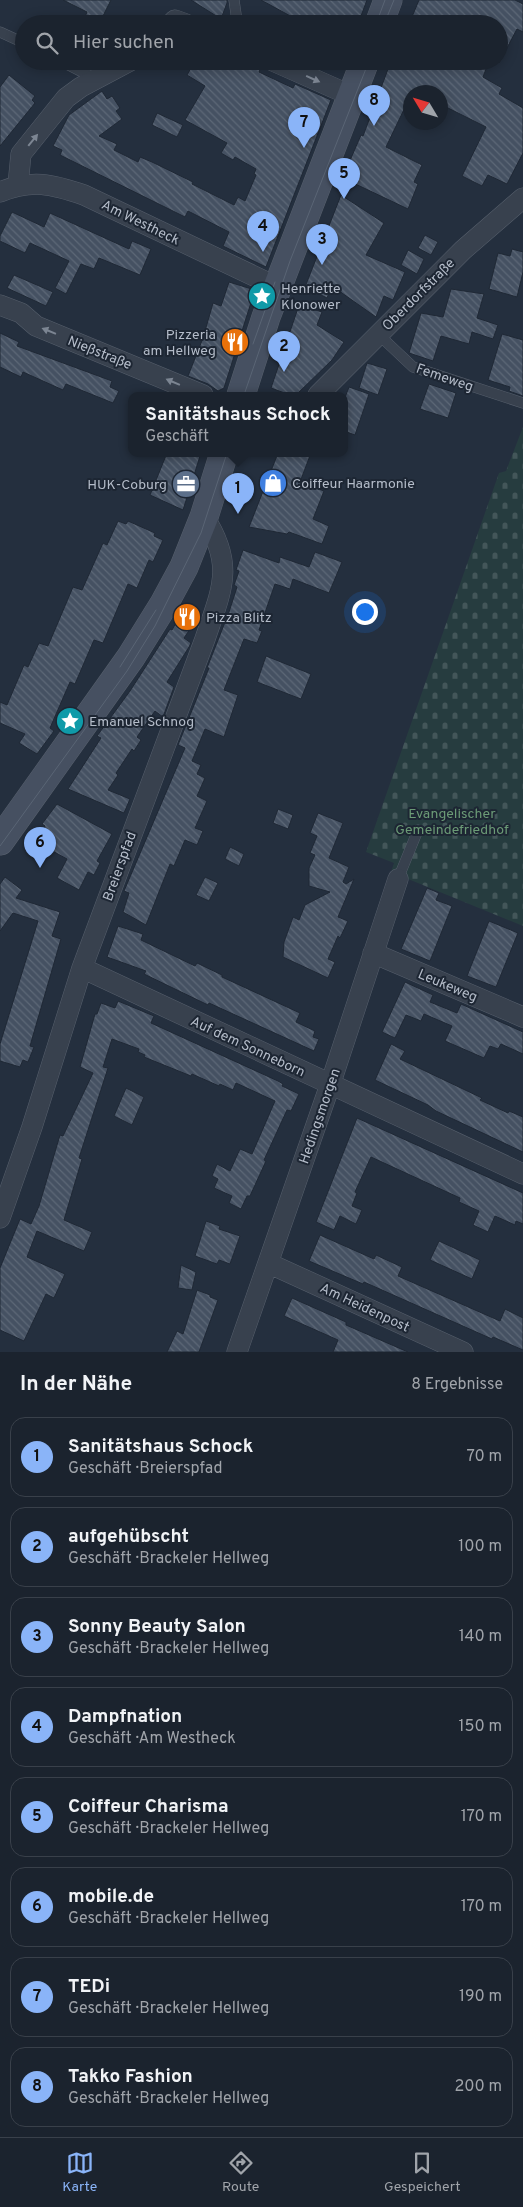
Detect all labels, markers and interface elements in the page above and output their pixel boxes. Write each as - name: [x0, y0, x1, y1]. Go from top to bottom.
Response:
- search box: [15, 15, 508, 70]
- icon: search: [33, 29, 61, 57]
- text: Hier suchen: [73, 31, 174, 55]
- one-way arrow: [306, 75, 320, 83]
- pin: 8: [358, 85, 390, 126]
- north arrow: [403, 85, 448, 130]
- pin: 7: [288, 107, 320, 148]
- one-way arrow: [27, 134, 38, 147]
- pin: 5: [328, 158, 360, 199]
- street label: Am Westheck: [98, 197, 182, 250]
- pin: 4: [247, 211, 279, 252]
- pin: 3: [306, 224, 338, 265]
- street label: Oberdorfstraße: [379, 255, 459, 335]
- place icon: Henriette Klonower: [247, 281, 277, 311]
- place label: Henriette Klonower: [281, 281, 341, 314]
- one-way arrow: [42, 326, 56, 334]
- place label: Pizzeria am Hellweg: [143, 327, 216, 360]
- restaurant icon: Pizzeria am Hellweg: [220, 327, 250, 357]
- pin: 2: [268, 331, 300, 372]
- street label: Nießstraße: [65, 333, 134, 374]
- street label: Femeweg: [414, 361, 475, 396]
- one-way arrow: [166, 378, 180, 386]
- popup: [128, 392, 348, 457]
- text: Sanitätshaus Schock: [145, 403, 331, 427]
- text: Geschäft: [145, 427, 209, 447]
- shop icon: Coiffeur Haarmonie: [258, 468, 288, 498]
- office icon: HUK-Coburg: [171, 469, 201, 499]
- pin: 1: [222, 473, 254, 514]
- place label: Coiffeur Haarmonie: [292, 476, 415, 493]
- place label: HUK-Coburg: [87, 477, 167, 494]
- your location: [352, 599, 378, 625]
- restaurant icon: Pizza Blitz: [172, 602, 202, 632]
- place label: Pizza Blitz: [206, 610, 272, 627]
- place icon: Emanuel Schnog: [55, 706, 85, 736]
- place label: Emanuel Schnog: [89, 714, 194, 731]
- park label: Evangelischer Gemeindefriedhof: [395, 806, 509, 839]
- pin: 6: [24, 827, 56, 868]
- street label: Breierspfad: [100, 829, 141, 904]
- street label: Leukeweg: [415, 966, 480, 1007]
- street label: Auf dem Sonneborn: [187, 1013, 307, 1081]
- street label: Hedingsmorgen: [296, 1067, 345, 1166]
- street label: Am Heidenpost: [317, 1280, 412, 1336]
- text: In der Nähe: [20, 1371, 132, 1398]
- text: 8 Ergebnisse: [411, 1375, 503, 1395]
- text: Sanitätshaus Schock: [68, 1435, 254, 1459]
- text: 1: [34, 1447, 40, 1467]
- text: 70 m: [467, 1447, 502, 1467]
- text: Geschäft · Breierspfad: [68, 1459, 222, 1479]
- text: aufgehübscht: [68, 1525, 189, 1549]
- text: 2: [32, 1537, 42, 1557]
- text: 100 m: [458, 1537, 502, 1557]
- text: Geschäft · Brackeler Hellweg: [68, 1549, 269, 1569]
- text: Sonny Beauty Salon: [68, 1615, 246, 1639]
- text: 3: [32, 1627, 42, 1647]
- text: 140 m: [459, 1627, 502, 1647]
- text: Geschäft · Brackeler Hellweg: [68, 1639, 269, 1659]
- text: Dampfnation: [68, 1705, 182, 1729]
- text: 4: [32, 1717, 42, 1737]
- text: 150 m: [459, 1717, 502, 1737]
- text: Geschäft · Am Westheck: [68, 1729, 236, 1749]
- text: Coiffeur Charisma: [68, 1795, 229, 1819]
- text: 5: [32, 1807, 42, 1827]
- text: 170 m: [461, 1807, 502, 1827]
- text: Geschäft · Brackeler Hellweg: [68, 1819, 269, 1839]
- text: mobile.de: [68, 1885, 154, 1909]
- text: 6: [32, 1897, 42, 1917]
- text: 170 m: [461, 1897, 502, 1917]
- text: Geschäft · Brackeler Hellweg: [68, 1909, 269, 1929]
- text: TEDi: [68, 1975, 110, 1999]
- text: 7: [33, 1987, 41, 2007]
- text: 190 m: [459, 1987, 502, 2007]
- text: Geschäft · Brackeler Hellweg: [68, 1999, 269, 2019]
- text: Takko Fashion: [68, 2065, 193, 2089]
- text: 8: [32, 2077, 42, 2097]
- text: 200 m: [454, 2077, 502, 2097]
- text: Geschäft · Brackeler Hellweg: [68, 2089, 269, 2109]
- tab: Karte: [62, 2149, 97, 2196]
- tab: Route: [222, 2149, 259, 2196]
- tab: Gespeichert: [384, 2149, 461, 2196]

